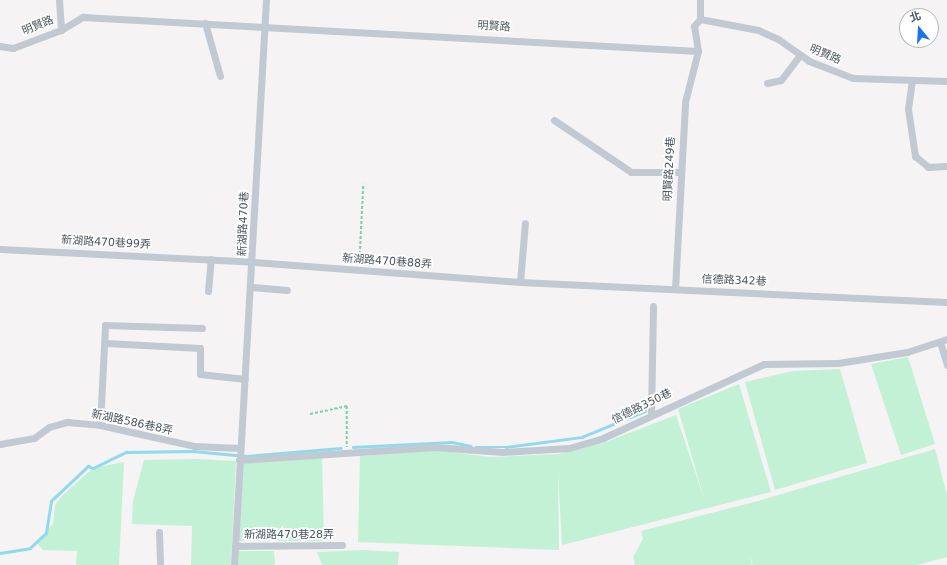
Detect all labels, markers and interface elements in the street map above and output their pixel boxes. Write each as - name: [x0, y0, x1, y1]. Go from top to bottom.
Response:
- north arrow: [899, 8, 939, 48]
- text: 北: [908, 9, 923, 25]
- street label: 明賢路: [20, 14, 56, 38]
- street label: 明賢路: [477, 19, 511, 35]
- street label: 明賢路: [807, 42, 843, 68]
- street label: 明賢路249巷: [662, 136, 678, 202]
- street label: 新湖路470巷: [236, 191, 252, 257]
- street label: 新湖路470巷99弄: [61, 234, 151, 252]
- street label: 新湖路470巷88弄: [342, 252, 432, 272]
- street label: 信德路342巷: [701, 273, 767, 289]
- street label: 信德路350巷: [610, 387, 674, 427]
- street label: 新湖路586巷8弄: [90, 408, 174, 438]
- street label: 新湖路470巷28弄: [244, 528, 334, 542]

